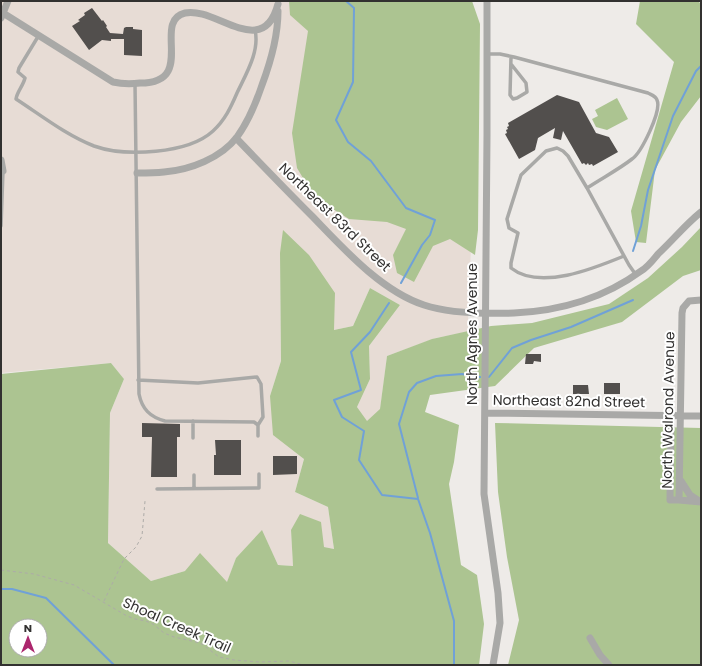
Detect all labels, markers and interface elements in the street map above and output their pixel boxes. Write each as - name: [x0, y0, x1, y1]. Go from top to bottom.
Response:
- street label: Northeast 83rd Street: [275, 158, 395, 276]
- street label: North Agnes Avenue: [462, 263, 482, 405]
- street label: North Walrond Avenue: [657, 331, 679, 489]
- street label: Northeast 82nd Street: [493, 390, 645, 412]
- street label: Shoal Creek Trail: [120, 592, 234, 658]
- north arrow: [8, 618, 48, 658]
- text: N: [24, 620, 32, 636]

